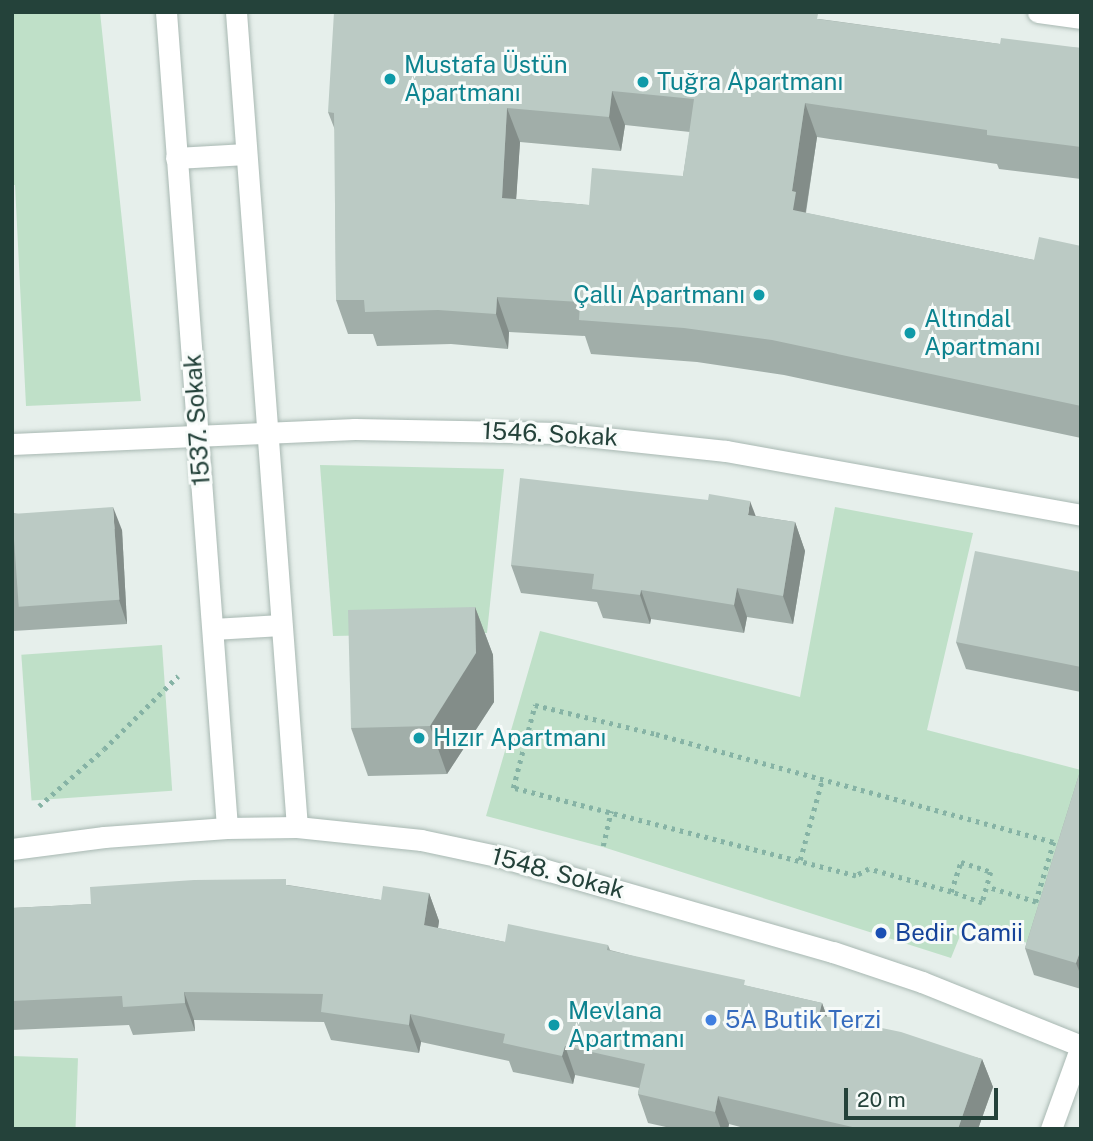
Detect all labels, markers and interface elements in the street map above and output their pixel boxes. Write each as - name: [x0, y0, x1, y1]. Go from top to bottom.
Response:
- place label: Mustafa Üstün Apartmanı: [404, 51, 568, 107]
- place label: Tuğra Apartmanı: [657, 68, 843, 96]
- marker: Mustafa Üstün Apartmanı: [382, 71, 398, 87]
- marker: Tuğra Apartmanı: [635, 74, 651, 90]
- place label: Çallı Apartmanı: [573, 281, 745, 309]
- marker: Çallı Apartmanı: [751, 287, 767, 303]
- place label: Altındal Apartmanı: [924, 305, 1040, 361]
- marker: Altındal Apartmanı: [902, 325, 918, 341]
- street label: 1537. Sokak: [178, 353, 216, 487]
- street label: 1546. Sokak: [481, 416, 619, 452]
- place label: Hızır Apartmanı: [433, 724, 606, 752]
- marker: Hızır Apartmanı: [411, 730, 427, 746]
- street label: 1548. Sokak: [488, 841, 628, 905]
- place label: Bedir Camii: [895, 919, 1023, 947]
- marker: Bedir Camii: [873, 925, 889, 941]
- place label: Mevlana Apartmanı: [568, 997, 684, 1053]
- place label: 5A Butik Terzi: [725, 1006, 881, 1034]
- marker: 5A Butik Terzi: [703, 1012, 719, 1028]
- marker: Mevlana Apartmanı: [546, 1017, 562, 1033]
- scale bar: [848, 1074, 1002, 1118]
- text: 20 m: [857, 1087, 906, 1112]

